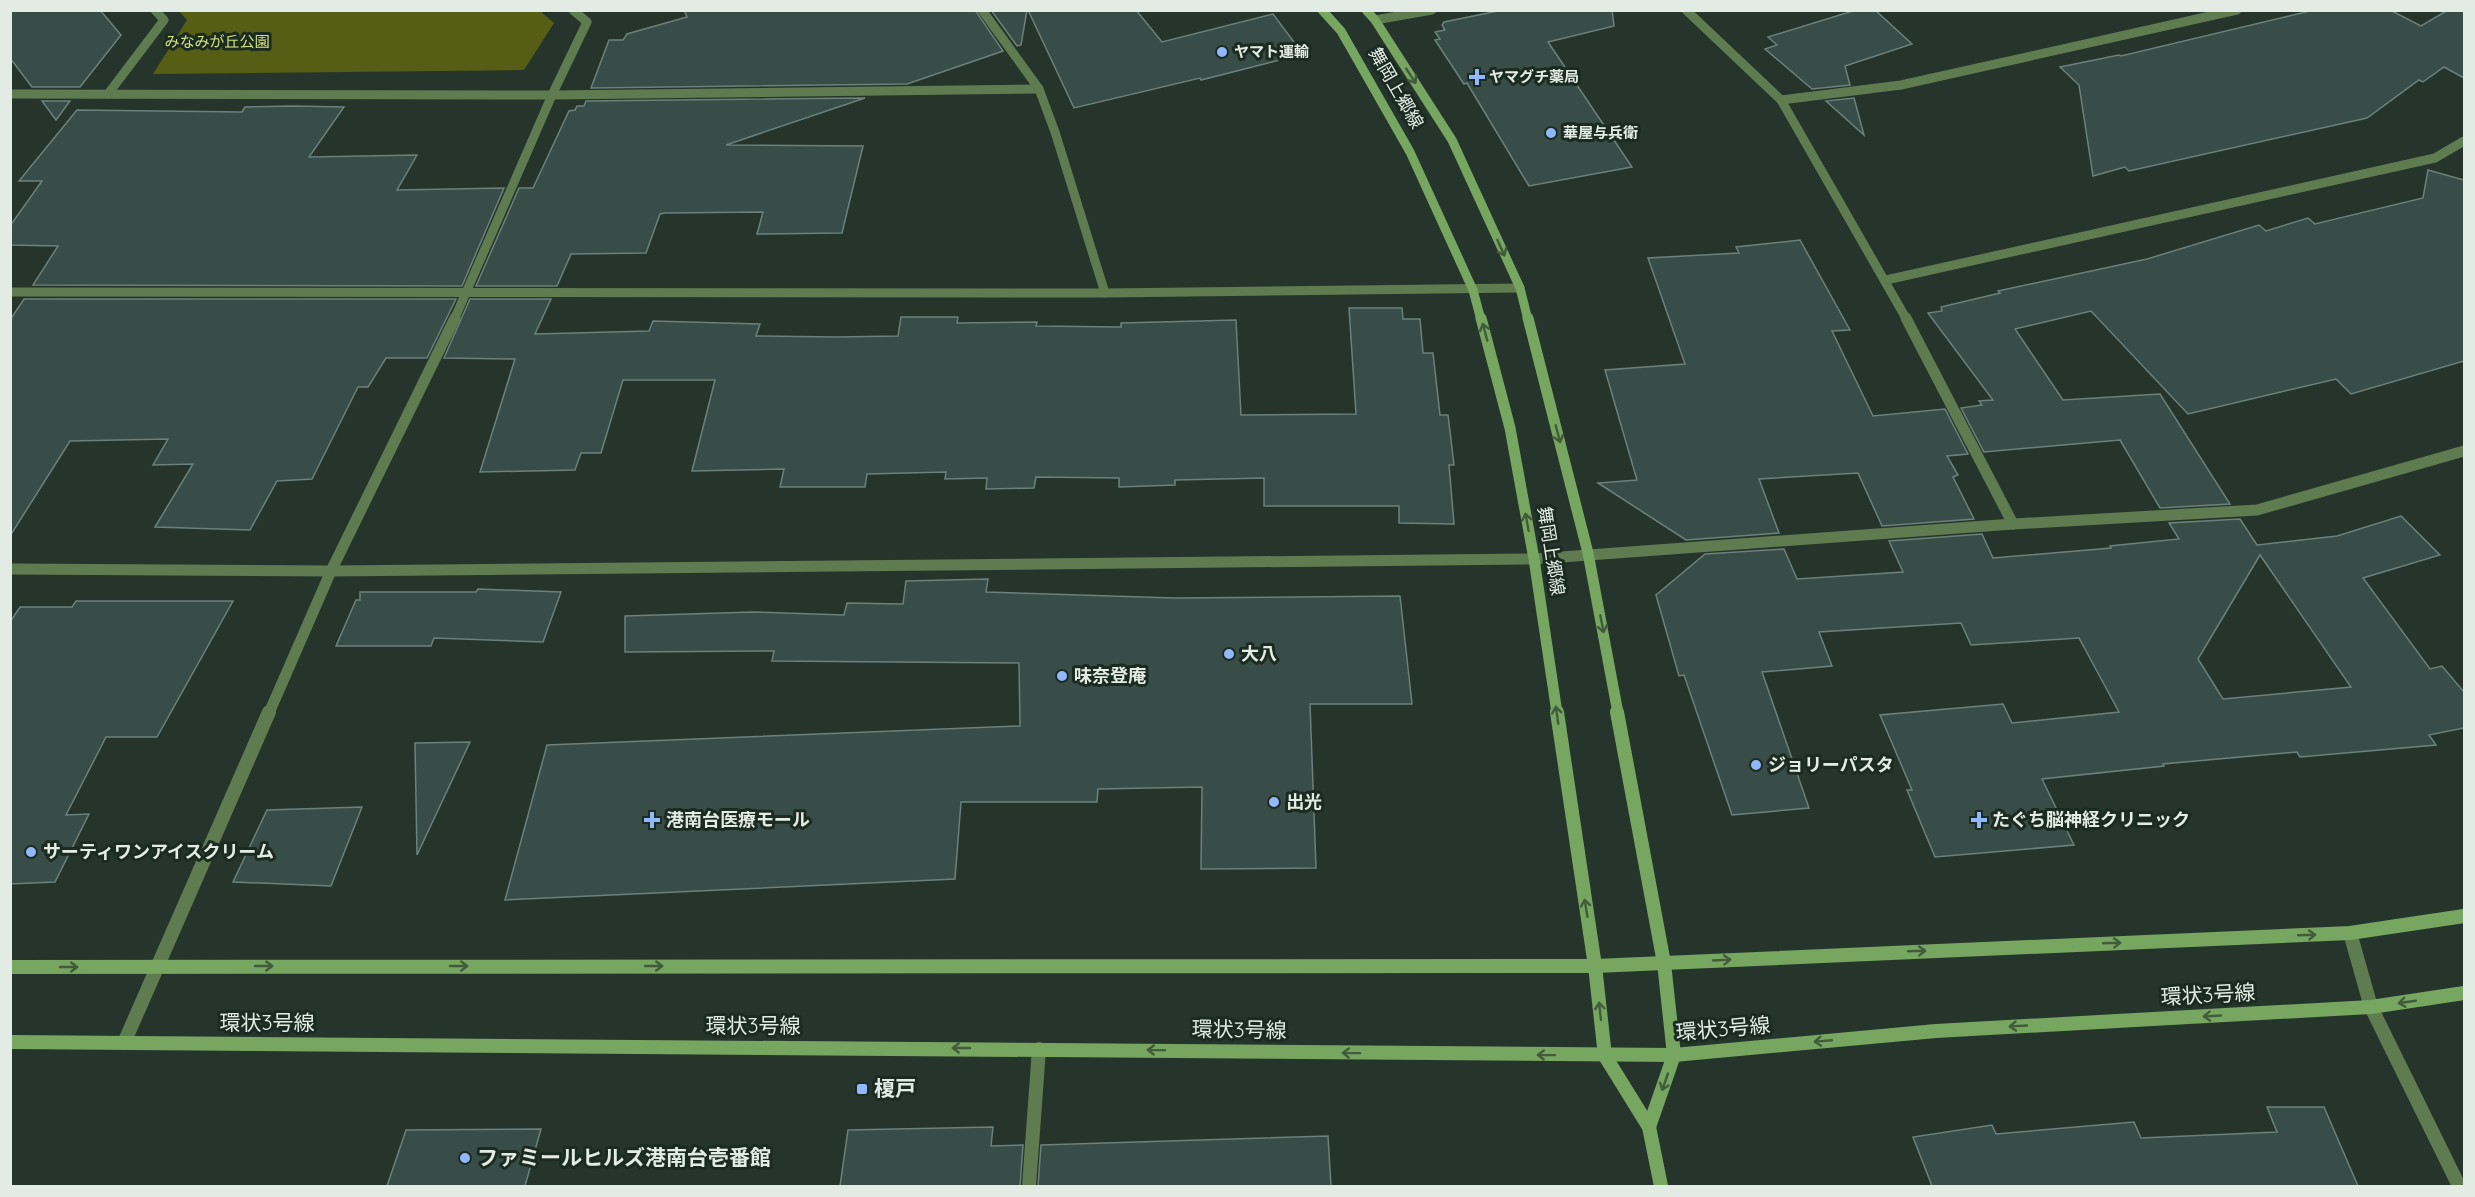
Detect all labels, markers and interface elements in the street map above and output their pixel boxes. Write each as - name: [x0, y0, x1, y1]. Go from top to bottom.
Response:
- park label: みなみが丘公園: [164, 32, 270, 51]
- place label: ヤマト運輸: [1234, 42, 1309, 61]
- street label: 舞岡上郷線: [1364, 43, 1429, 132]
- marker: ヤマト運輸: [1215, 45, 1229, 59]
- one-way arrow: [1405, 67, 1417, 84]
- place label: ヤマグチ薬局: [1489, 67, 1579, 86]
- marker: ヤマグチ薬局: [1470, 70, 1484, 84]
- place label: 華屋与兵衛: [1563, 123, 1638, 142]
- marker: 華屋与兵衛: [1544, 126, 1558, 140]
- one-way arrow: [1496, 238, 1508, 256]
- one-way arrow: [1478, 323, 1490, 342]
- one-way arrow: [1552, 424, 1564, 443]
- street label: 舞岡上郷線: [1533, 505, 1570, 597]
- one-way arrow: [1521, 513, 1532, 533]
- one-way arrow: [1597, 614, 1608, 633]
- place label: 大八: [1241, 642, 1277, 665]
- marker: 大八: [1222, 647, 1236, 661]
- place label: 味奈登庵: [1074, 664, 1146, 687]
- marker: 味奈登庵: [1055, 669, 1069, 683]
- one-way arrow: [1552, 706, 1563, 725]
- place label: ジョリーパスタ: [1768, 753, 1894, 776]
- marker: ジョリーパスタ: [1749, 758, 1763, 772]
- place label: 出光: [1286, 790, 1322, 813]
- marker: 出光: [1267, 795, 1281, 809]
- place label: 港南台医療モール: [666, 808, 810, 831]
- place label: たぐち脳神経クリニック: [1992, 808, 2190, 831]
- marker: 港南台医療モール: [643, 811, 661, 829]
- marker: たぐち脳神経クリニック: [1970, 811, 1988, 829]
- place label: サーティワンアイスクリーム: [43, 840, 274, 863]
- marker: サーティワンアイスクリーム: [24, 845, 38, 859]
- one-way arrow: [1581, 899, 1592, 918]
- one-way arrow: [2296, 929, 2316, 940]
- one-way arrow: [2101, 938, 2121, 949]
- one-way arrow: [1906, 946, 1926, 957]
- one-way arrow: [1712, 954, 1732, 965]
- one-way arrow: [253, 960, 273, 972]
- one-way arrow: [448, 960, 468, 972]
- one-way arrow: [643, 960, 663, 972]
- one-way arrow: [58, 961, 78, 973]
- street label: 環状3号線: [2160, 979, 2256, 1009]
- one-way arrow: [2397, 996, 2417, 1007]
- one-way arrow: [1594, 1002, 1605, 1021]
- street label: 環状3号線: [219, 1009, 315, 1035]
- one-way arrow: [2203, 1010, 2223, 1021]
- street label: 環状3号線: [1674, 1011, 1771, 1045]
- street label: 環状3号線: [705, 1012, 801, 1038]
- street label: 環状3号線: [1191, 1015, 1287, 1043]
- one-way arrow: [2008, 1021, 2028, 1032]
- one-way arrow: [1814, 1036, 1834, 1047]
- one-way arrow: [952, 1042, 972, 1054]
- one-way arrow: [1147, 1044, 1167, 1056]
- one-way arrow: [1342, 1047, 1362, 1059]
- one-way arrow: [1537, 1050, 1557, 1061]
- one-way arrow: [1658, 1072, 1669, 1091]
- place label: 榎戸: [874, 1075, 916, 1101]
- marker: 榎戸: [855, 1082, 869, 1096]
- place label: ファミールヒルズ港南台壱番館: [477, 1144, 771, 1170]
- marker: ファミールヒルズ港南台壱番館: [458, 1151, 472, 1165]

